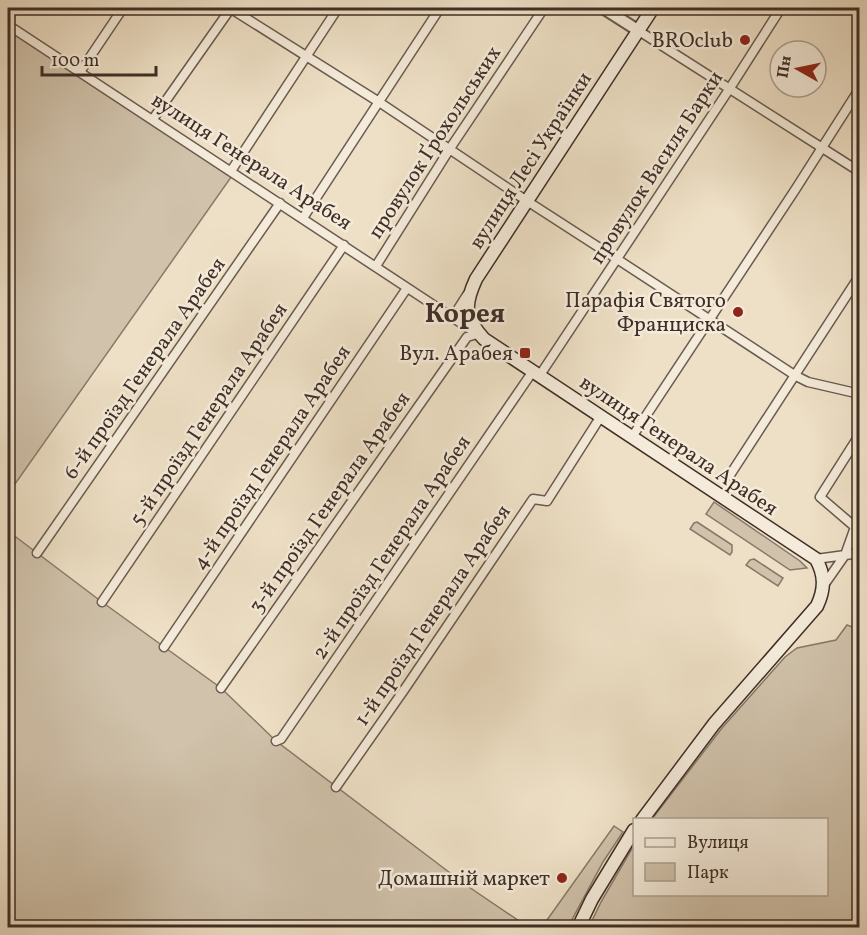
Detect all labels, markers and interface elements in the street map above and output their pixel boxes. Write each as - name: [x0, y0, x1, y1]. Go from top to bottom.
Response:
- place label: BROclub: [652, 27, 733, 56]
- marker: BROclub: [738, 33, 752, 47]
- scale bar: [42, 39, 156, 77]
- north arrow: [768, 39, 828, 99]
- street label: провулок Ґрохольських: [362, 41, 509, 245]
- text: 100 m: [51, 49, 100, 74]
- text: Пн: [773, 54, 798, 80]
- street label: провулок Василя Барки: [584, 65, 731, 270]
- street label: вулиця Лесі Українки: [463, 66, 600, 255]
- street label: вулиця Генерала Арабея: [145, 86, 357, 238]
- street label: 6-й проїзд Генерала Арабея: [57, 252, 233, 486]
- place label: Парафія Святого Франциска: [565, 287, 726, 340]
- district label: Корея: [425, 296, 505, 334]
- street label: 5-й проїзд Генерала Арабея: [123, 297, 295, 532]
- marker: Парафія Святого Франциска: [731, 305, 745, 319]
- street label: 4-й проїзд Генерала Арабея: [186, 340, 358, 576]
- place label: Вул. Арабея: [399, 340, 513, 369]
- marker: Вул. Арабея: [518, 346, 532, 360]
- street label: вулиця Генерала Арабея: [573, 369, 783, 524]
- street label: 3-й проїзд Генерала Арабея: [243, 386, 418, 619]
- street label: 2-й проїзд Генерала Арабея: [306, 430, 478, 666]
- street label: 1-й проїзд Генерала Арабея: [348, 499, 518, 732]
- legend: [633, 818, 828, 896]
- text: Вулиця: [687, 831, 749, 856]
- text: Парк: [687, 861, 729, 886]
- place label: Домашній маркет: [378, 865, 550, 894]
- marker: Домашній маркет: [555, 871, 569, 885]

